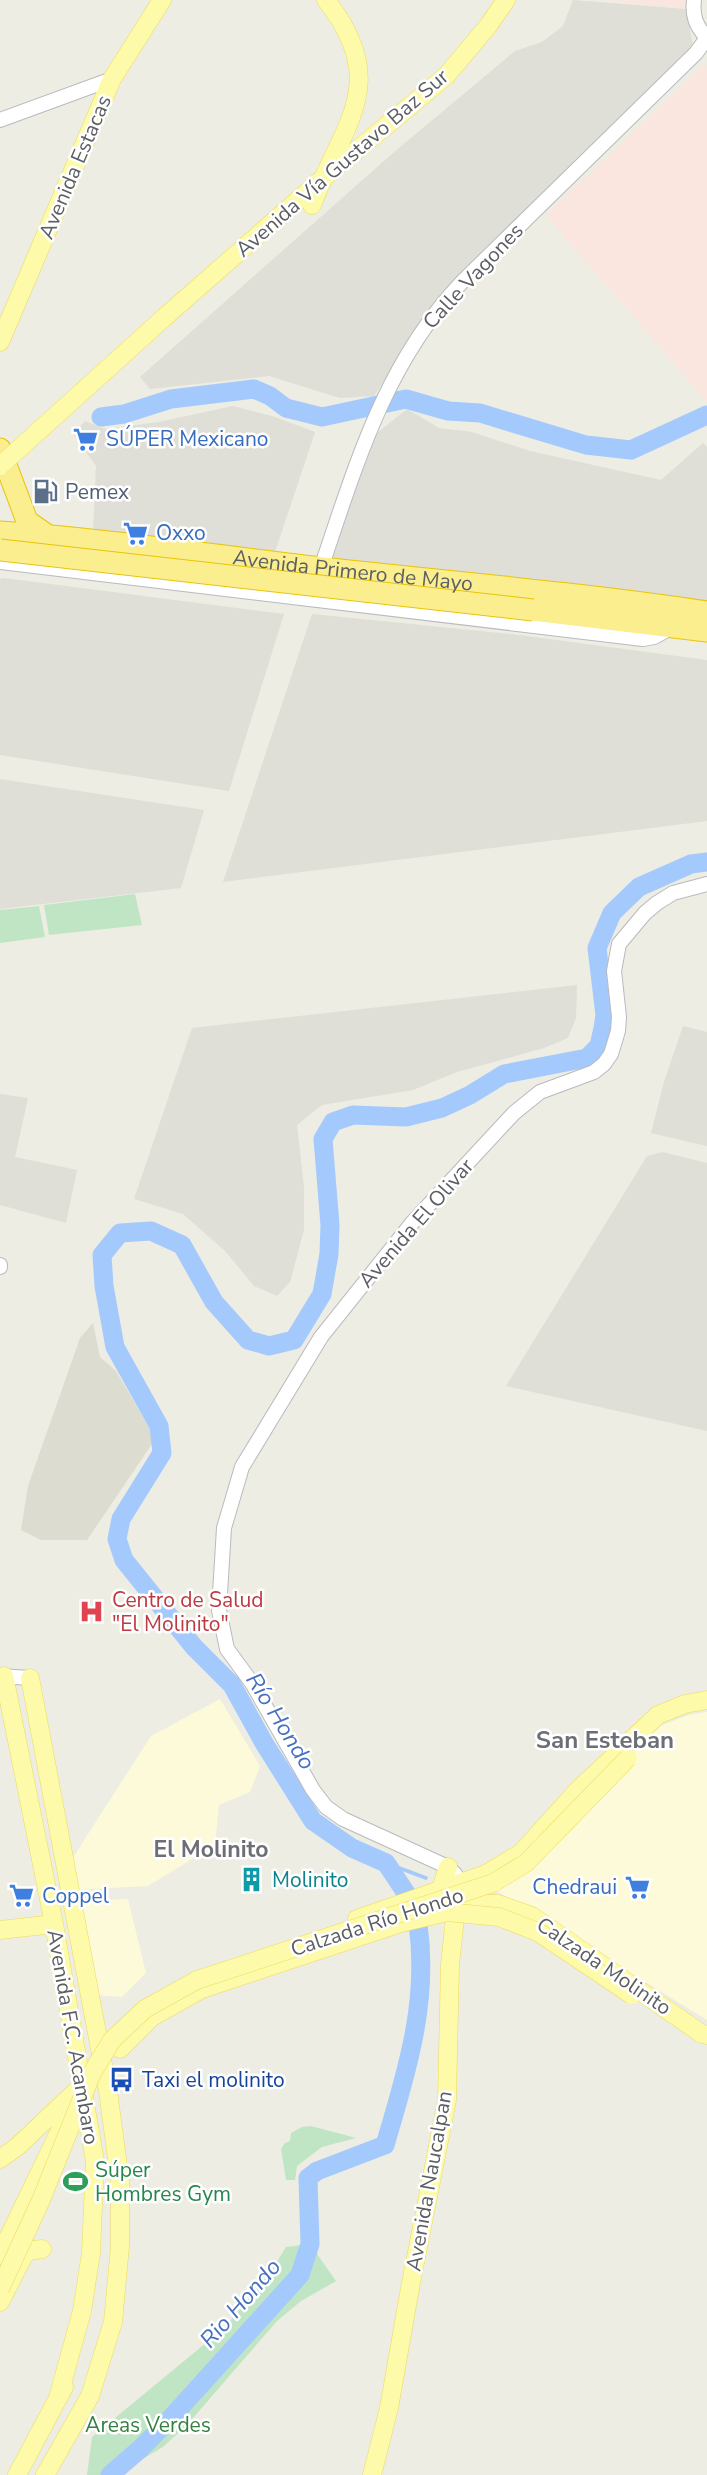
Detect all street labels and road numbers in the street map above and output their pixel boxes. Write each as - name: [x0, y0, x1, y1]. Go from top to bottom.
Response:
- street label: Avenida Vía Gustavo Baz Sur: [229, 62, 455, 263]
- street label: Avenida Estacas: [32, 91, 118, 243]
- street label: Calle Vagones: [417, 217, 529, 335]
- street label: Avenida Primero de Mayo: [231, 543, 474, 598]
- street label: Avenida El Olivar: [352, 1152, 480, 1293]
- street label: Calzada Río Hondo: [287, 1881, 467, 1963]
- street label: Calzada Molinito: [531, 1910, 677, 2022]
- street label: Avenida F.C. Acambaro: [40, 1927, 106, 2147]
- street label: Avenida Naucalpan: [399, 2089, 459, 2273]

